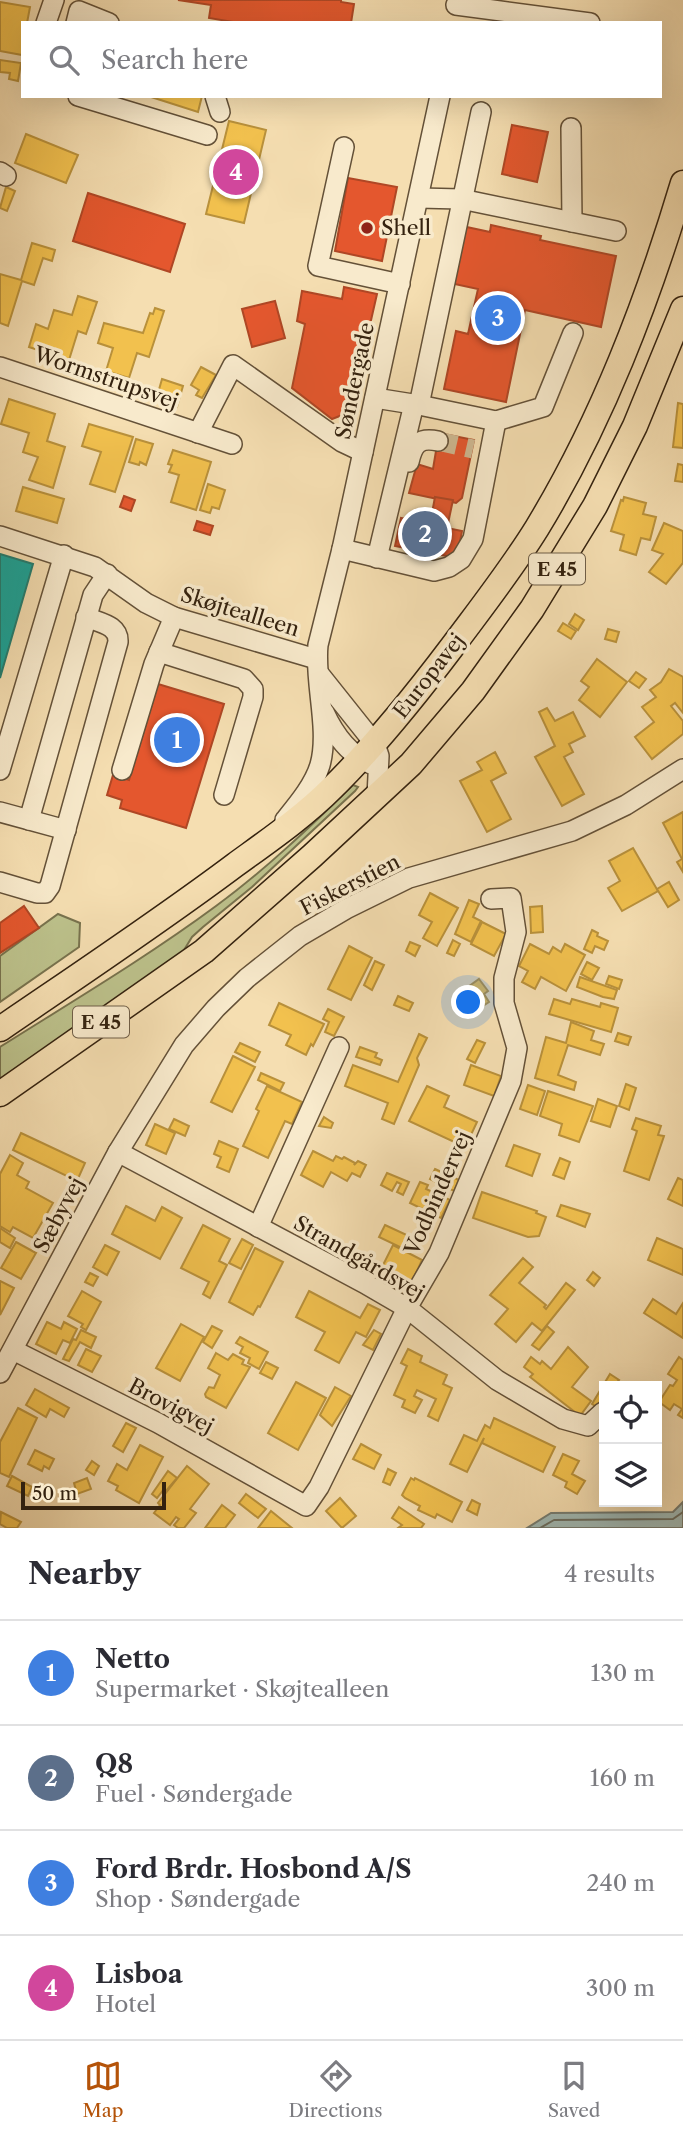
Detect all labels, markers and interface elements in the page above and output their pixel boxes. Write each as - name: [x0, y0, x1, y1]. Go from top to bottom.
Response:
- search box: [21, 21, 662, 98]
- icon: search: [45, 41, 83, 79]
- text: Search here: [101, 44, 248, 76]
- pin: 4: [213, 146, 259, 198]
- place label: Shell: [381, 215, 431, 240]
- marker: Shell: [359, 220, 375, 236]
- pin: 3: [475, 292, 521, 344]
- street label: Søndergade: [330, 320, 379, 442]
- street label: Wormstrupsvej: [30, 341, 182, 414]
- pin: 2: [402, 508, 448, 560]
- road number: E 45: [529, 554, 585, 584]
- street label: Skøjtealleen: [178, 582, 302, 641]
- street label: Europavej: [388, 628, 469, 723]
- pin: 1: [154, 714, 200, 766]
- street label: Fiskerstien: [296, 849, 404, 920]
- your location: [451, 985, 485, 1019]
- road number: E 45: [73, 1006, 129, 1038]
- street label: Vodbindervej: [399, 1127, 476, 1260]
- street label: Sæbyvej: [28, 1173, 89, 1257]
- street label: Strandgårdsvej: [289, 1210, 429, 1305]
- street label: Brovigvej: [124, 1373, 218, 1438]
- map controls: [599, 1381, 662, 1507]
- button: locate: [599, 1381, 662, 1444]
- button: layers: [599, 1444, 662, 1507]
- scale bar: [21, 1479, 166, 1511]
- text: 50 m: [32, 1482, 77, 1505]
- text: Nearby: [28, 1555, 141, 1592]
- text: 4 results: [564, 1560, 655, 1588]
- text: Netto: [95, 1643, 170, 1675]
- text: 1: [46, 1659, 56, 1687]
- text: 130 m: [591, 1659, 655, 1687]
- text: Supermarket · Skøjtealleen: [95, 1675, 389, 1703]
- text: Q8: [95, 1748, 133, 1780]
- text: 2: [44, 1764, 58, 1792]
- text: 160 m: [590, 1764, 655, 1792]
- text: Fuel · Søndergade: [95, 1780, 293, 1808]
- text: Ford Brdr. Hosbond A/S: [95, 1853, 412, 1885]
- text: 3: [45, 1869, 58, 1897]
- text: 240 m: [586, 1869, 655, 1897]
- text: Shop · Søndergade: [95, 1885, 300, 1913]
- text: Lisboa: [95, 1958, 183, 1990]
- text: 4: [44, 1974, 58, 2002]
- text: 300 m: [586, 1974, 655, 2002]
- text: Hotel: [95, 1990, 156, 2018]
- tab: Map: [83, 2057, 123, 2122]
- tab: Directions: [289, 2057, 382, 2122]
- tab: Saved: [548, 2057, 600, 2122]

